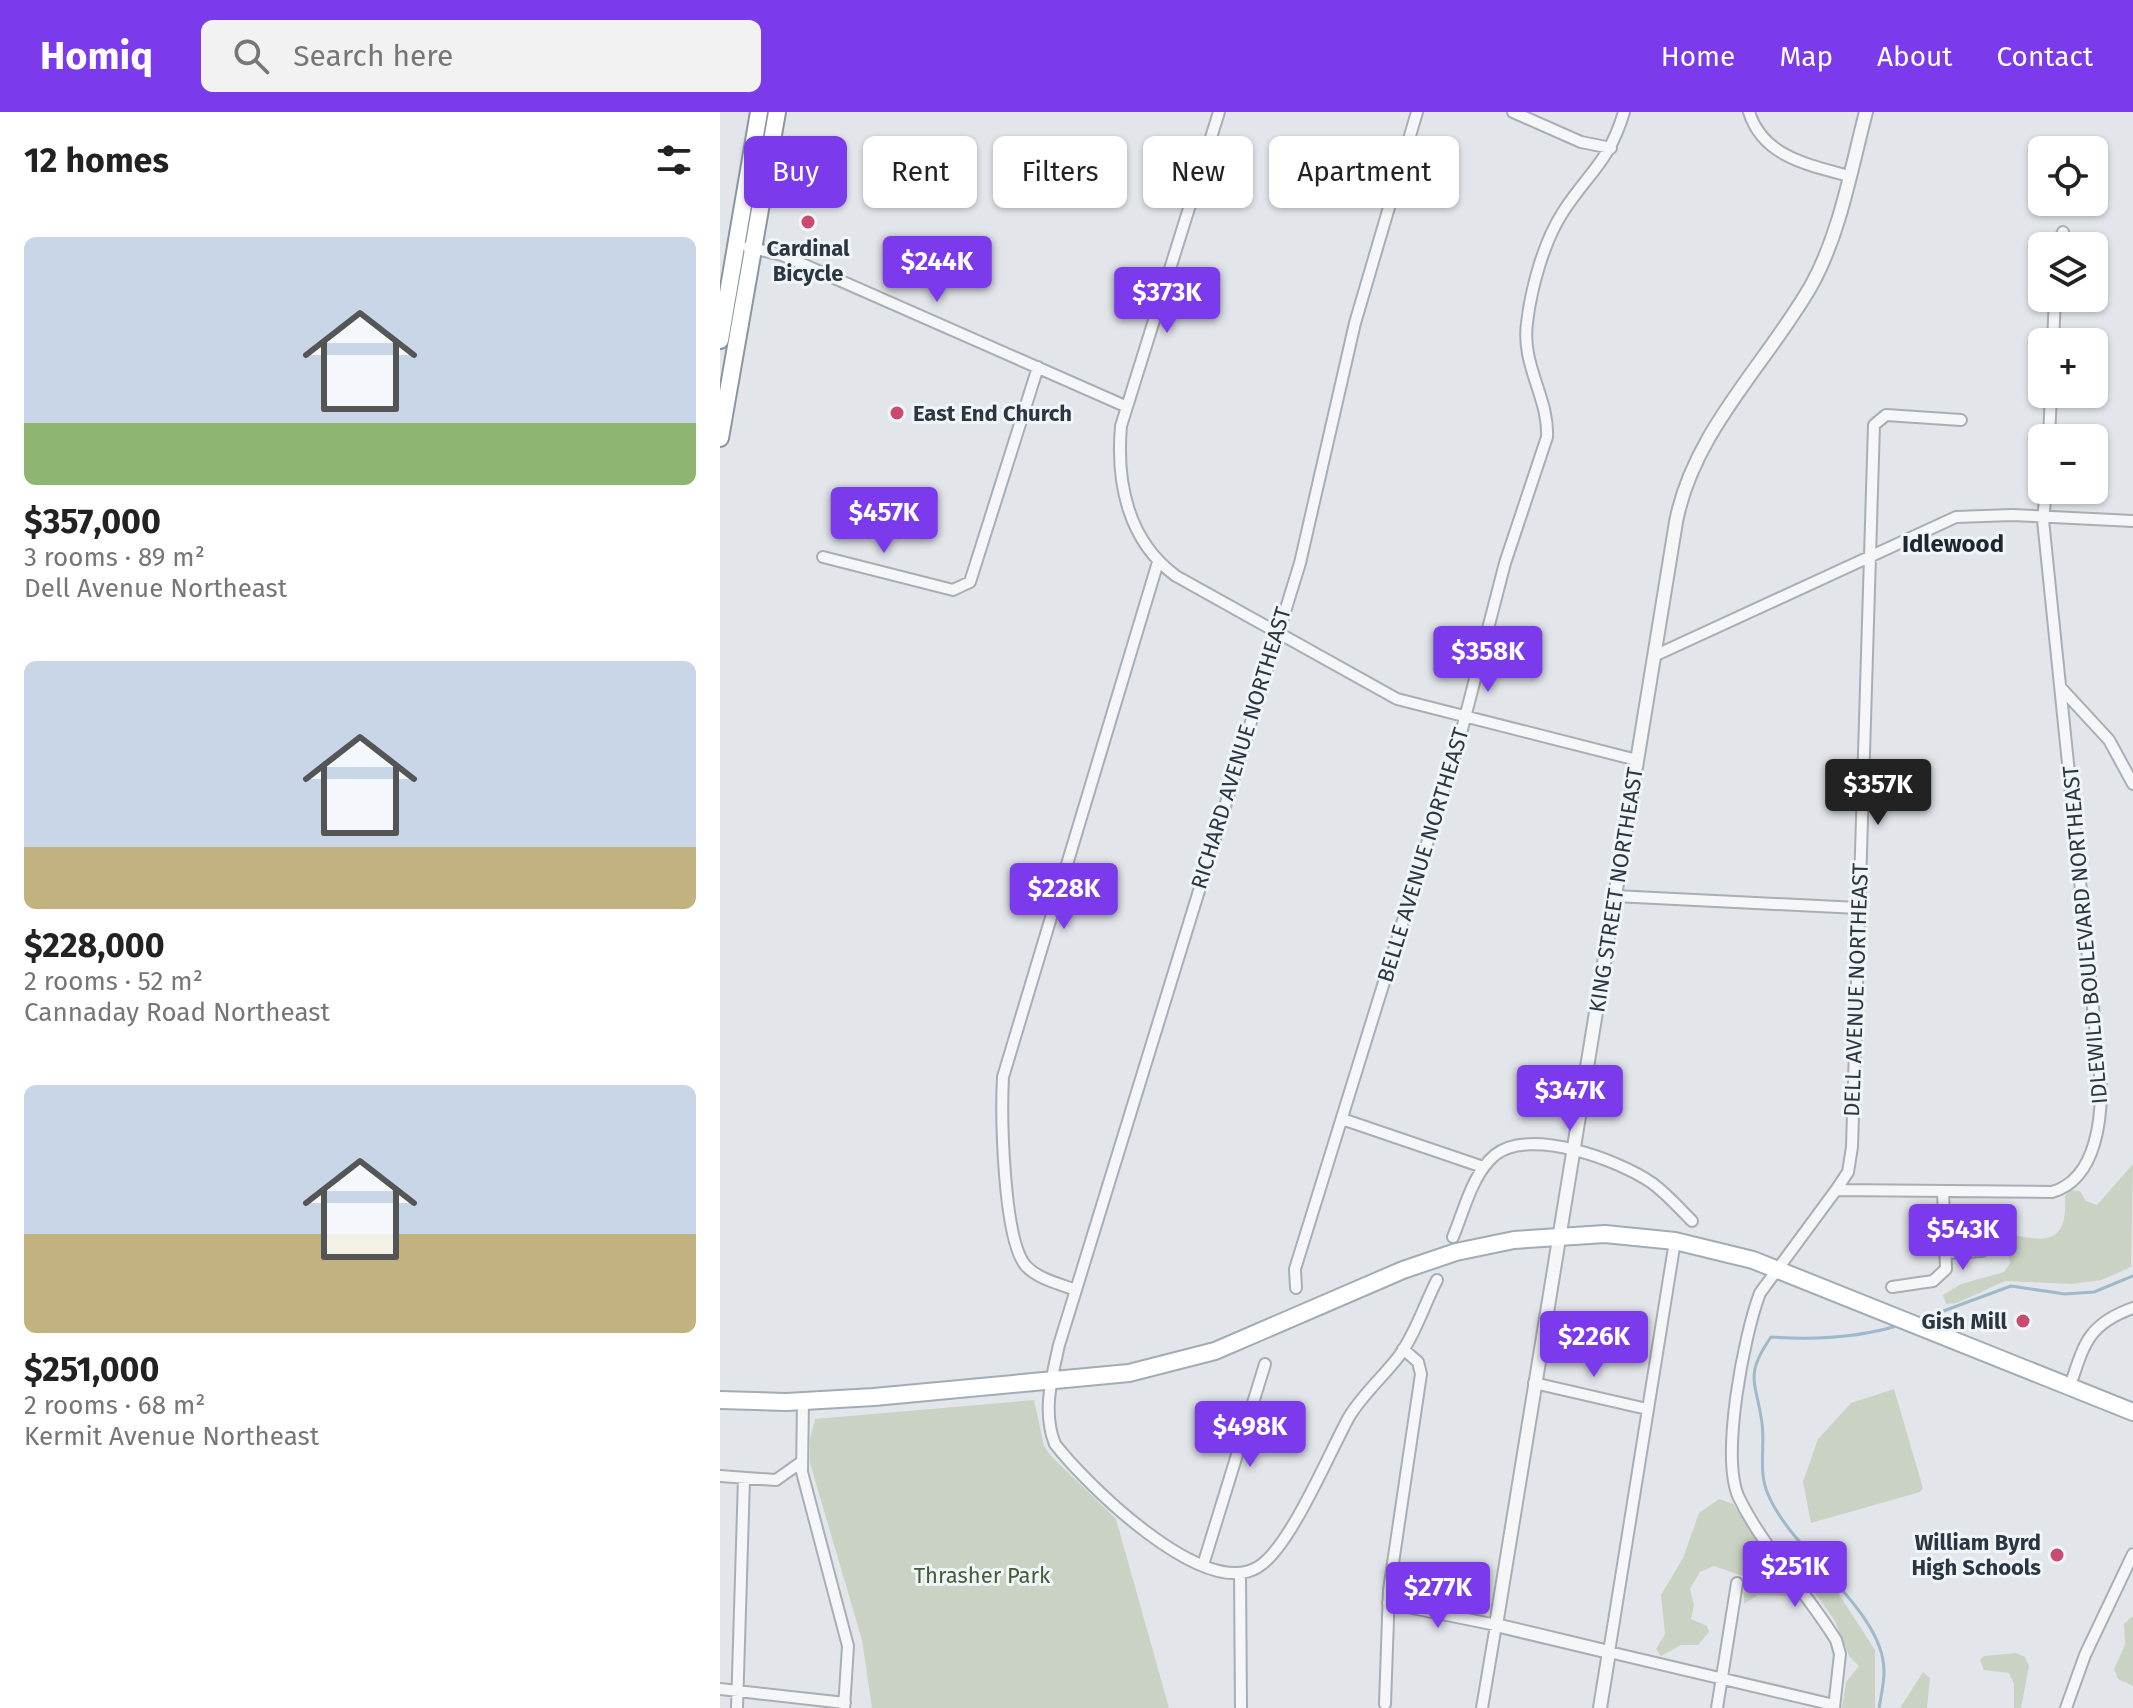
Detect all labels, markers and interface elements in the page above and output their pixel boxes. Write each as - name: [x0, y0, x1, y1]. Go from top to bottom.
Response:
- search box: [201, 20, 761, 92]
- text: Homiq: [40, 33, 153, 79]
- icon: search: [229, 34, 273, 78]
- text: Search here: [293, 38, 453, 74]
- text: Home: [1661, 40, 1735, 73]
- text: Map: [1779, 40, 1833, 73]
- text: About: [1877, 40, 1952, 73]
- text: Contact: [1996, 40, 2093, 73]
- chip: Buy: [744, 136, 847, 208]
- chip: Rent: [863, 136, 977, 208]
- chip: Filters: [993, 136, 1127, 208]
- chip: New: [1143, 136, 1253, 208]
- chip: Apartment: [1269, 136, 1459, 208]
- map controls: [2028, 136, 2108, 504]
- button: locate: [2028, 136, 2108, 216]
- icon: filters: [652, 138, 696, 182]
- text: 12 homes: [24, 140, 169, 181]
- marker: Cardinal Bicycle: [799, 213, 817, 231]
- button: layers: [2028, 232, 2108, 312]
- place label: Cardinal Bicycle: [766, 235, 850, 287]
- pin: $244K: [881, 236, 993, 304]
- text: $244K: [901, 246, 973, 277]
- pin: $373K: [1111, 267, 1223, 335]
- text: $373K: [1132, 277, 1202, 308]
- icon: home: [288, 289, 432, 433]
- button: +: [2028, 328, 2108, 408]
- place label: East End Church: [913, 400, 1072, 427]
- marker: East End Church: [888, 404, 906, 422]
- button: −: [2028, 424, 2108, 504]
- pin: $457K: [828, 487, 940, 555]
- text: $457K: [849, 497, 919, 528]
- text: $357,000: [24, 501, 161, 542]
- district label: Idlewood: [1902, 530, 2004, 558]
- text: 3 rooms · 89 m²: [24, 542, 205, 573]
- text: Dell Avenue Northeast: [24, 573, 287, 604]
- street label: RICHARD AVENUE NORTHEAST: [1185, 603, 1297, 892]
- pin: $358K: [1432, 626, 1544, 694]
- text: $358K: [1451, 636, 1525, 667]
- icon: home: [288, 713, 432, 857]
- street label: BELLE AVENUE NORTHEAST: [1371, 724, 1475, 986]
- pin: $357K: [1822, 759, 1934, 827]
- street label: IDLEWILD BOULEVARD NORTHEAST: [2057, 764, 2113, 1105]
- street label: KING STREET NORTHEAST: [1583, 765, 1649, 1015]
- text: $357K: [1843, 769, 1913, 800]
- street label: DELL AVENUE NORTHEAST: [1838, 862, 1874, 1117]
- pin: $228K: [1008, 863, 1120, 931]
- text: $228K: [1028, 873, 1100, 904]
- text: $228,000: [24, 925, 165, 966]
- text: 2 rooms · 52 m²: [24, 966, 203, 997]
- text: Cannaday Road Northeast: [24, 997, 330, 1028]
- pin: $347K: [1514, 1065, 1626, 1133]
- text: $347K: [1535, 1075, 1605, 1106]
- icon: home: [288, 1137, 432, 1281]
- pin: $543K: [1907, 1204, 2019, 1272]
- text: $543K: [1927, 1214, 1999, 1245]
- place label: Gish Mill: [1922, 1308, 2007, 1335]
- pin: $226K: [1538, 1311, 1650, 1379]
- marker: Gish Mill: [2014, 1312, 2032, 1330]
- text: $226K: [1558, 1321, 1630, 1352]
- text: $251,000: [24, 1349, 159, 1390]
- text: 2 rooms · 68 m²: [24, 1390, 205, 1421]
- pin: $498K: [1194, 1401, 1306, 1469]
- text: $498K: [1213, 1411, 1287, 1442]
- text: Kermit Avenue Northeast: [24, 1421, 319, 1452]
- place label: William Byrd High Schools: [1911, 1529, 2041, 1581]
- pin: $251K: [1739, 1541, 1851, 1609]
- marker: William Byrd High Schools: [2048, 1546, 2066, 1564]
- text: $251K: [1761, 1551, 1829, 1582]
- park label: Thrasher Park: [914, 1562, 1051, 1589]
- pin: $277K: [1382, 1562, 1494, 1630]
- text: $277K: [1404, 1572, 1472, 1603]

